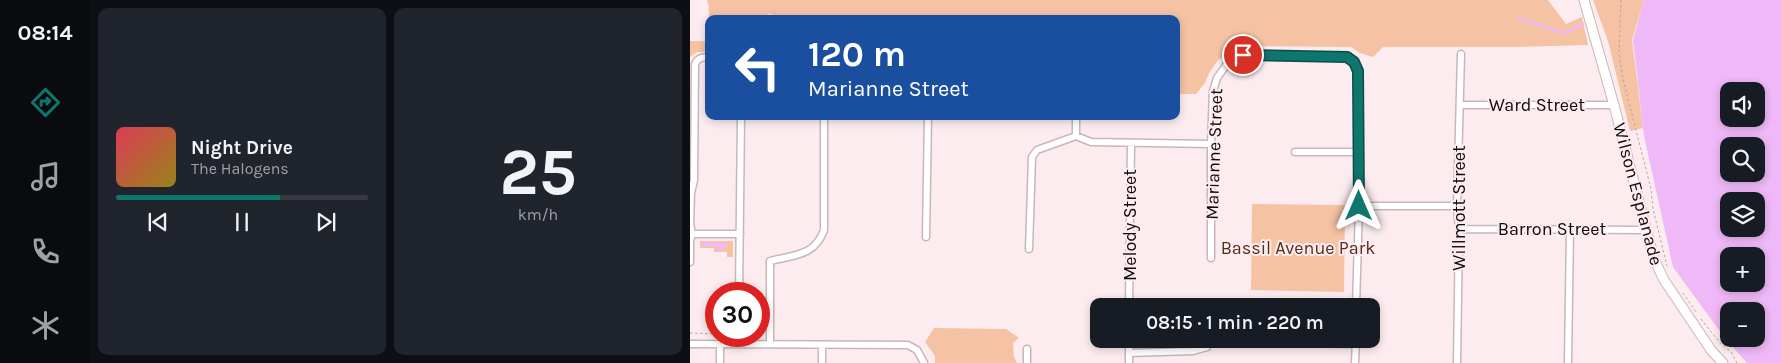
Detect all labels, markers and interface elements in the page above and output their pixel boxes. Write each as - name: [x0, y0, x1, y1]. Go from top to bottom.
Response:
- text: 08:14: [18, 20, 73, 46]
- text: 120 m: [808, 34, 906, 75]
- pin: [1222, 34, 1264, 76]
- icon: left: [725, 35, 790, 100]
- icon: arrive: [1229, 41, 1257, 69]
- text: Marianne Street: [808, 76, 969, 102]
- map controls: [1720, 82, 1765, 347]
- button: sound: [1720, 82, 1765, 127]
- icon: directions: [28, 85, 63, 120]
- street label: Marianne Street: [1201, 88, 1227, 220]
- street label: Ward Street: [1489, 94, 1585, 116]
- street label: Wilson Esplanade: [1608, 120, 1668, 268]
- text: 25: [499, 134, 577, 210]
- text: Night Drive: [191, 137, 293, 159]
- button: search: [1720, 137, 1765, 182]
- street label: Willmott Street: [1448, 145, 1470, 271]
- icon: music: [28, 159, 63, 194]
- text: The Halogens: [191, 159, 289, 178]
- street label: Melody Street: [1119, 169, 1141, 281]
- position arrow: [1332, 179, 1384, 231]
- button: layers: [1720, 192, 1765, 237]
- text: km/h: [518, 205, 558, 224]
- icon: previous: [144, 208, 172, 236]
- icon: pause: [228, 208, 256, 236]
- icon: next: [312, 208, 340, 236]
- street label: Barron Street: [1498, 218, 1606, 240]
- icon: phone: [28, 234, 63, 269]
- park label: Bassil Avenue Park: [1221, 237, 1375, 259]
- button: +: [1720, 247, 1765, 292]
- speed limit sign: 30: [705, 282, 770, 347]
- button: −: [1720, 302, 1765, 347]
- icon: climate: [28, 308, 63, 343]
- text: 08:15 · 1 min · 220 m: [1146, 312, 1324, 334]

